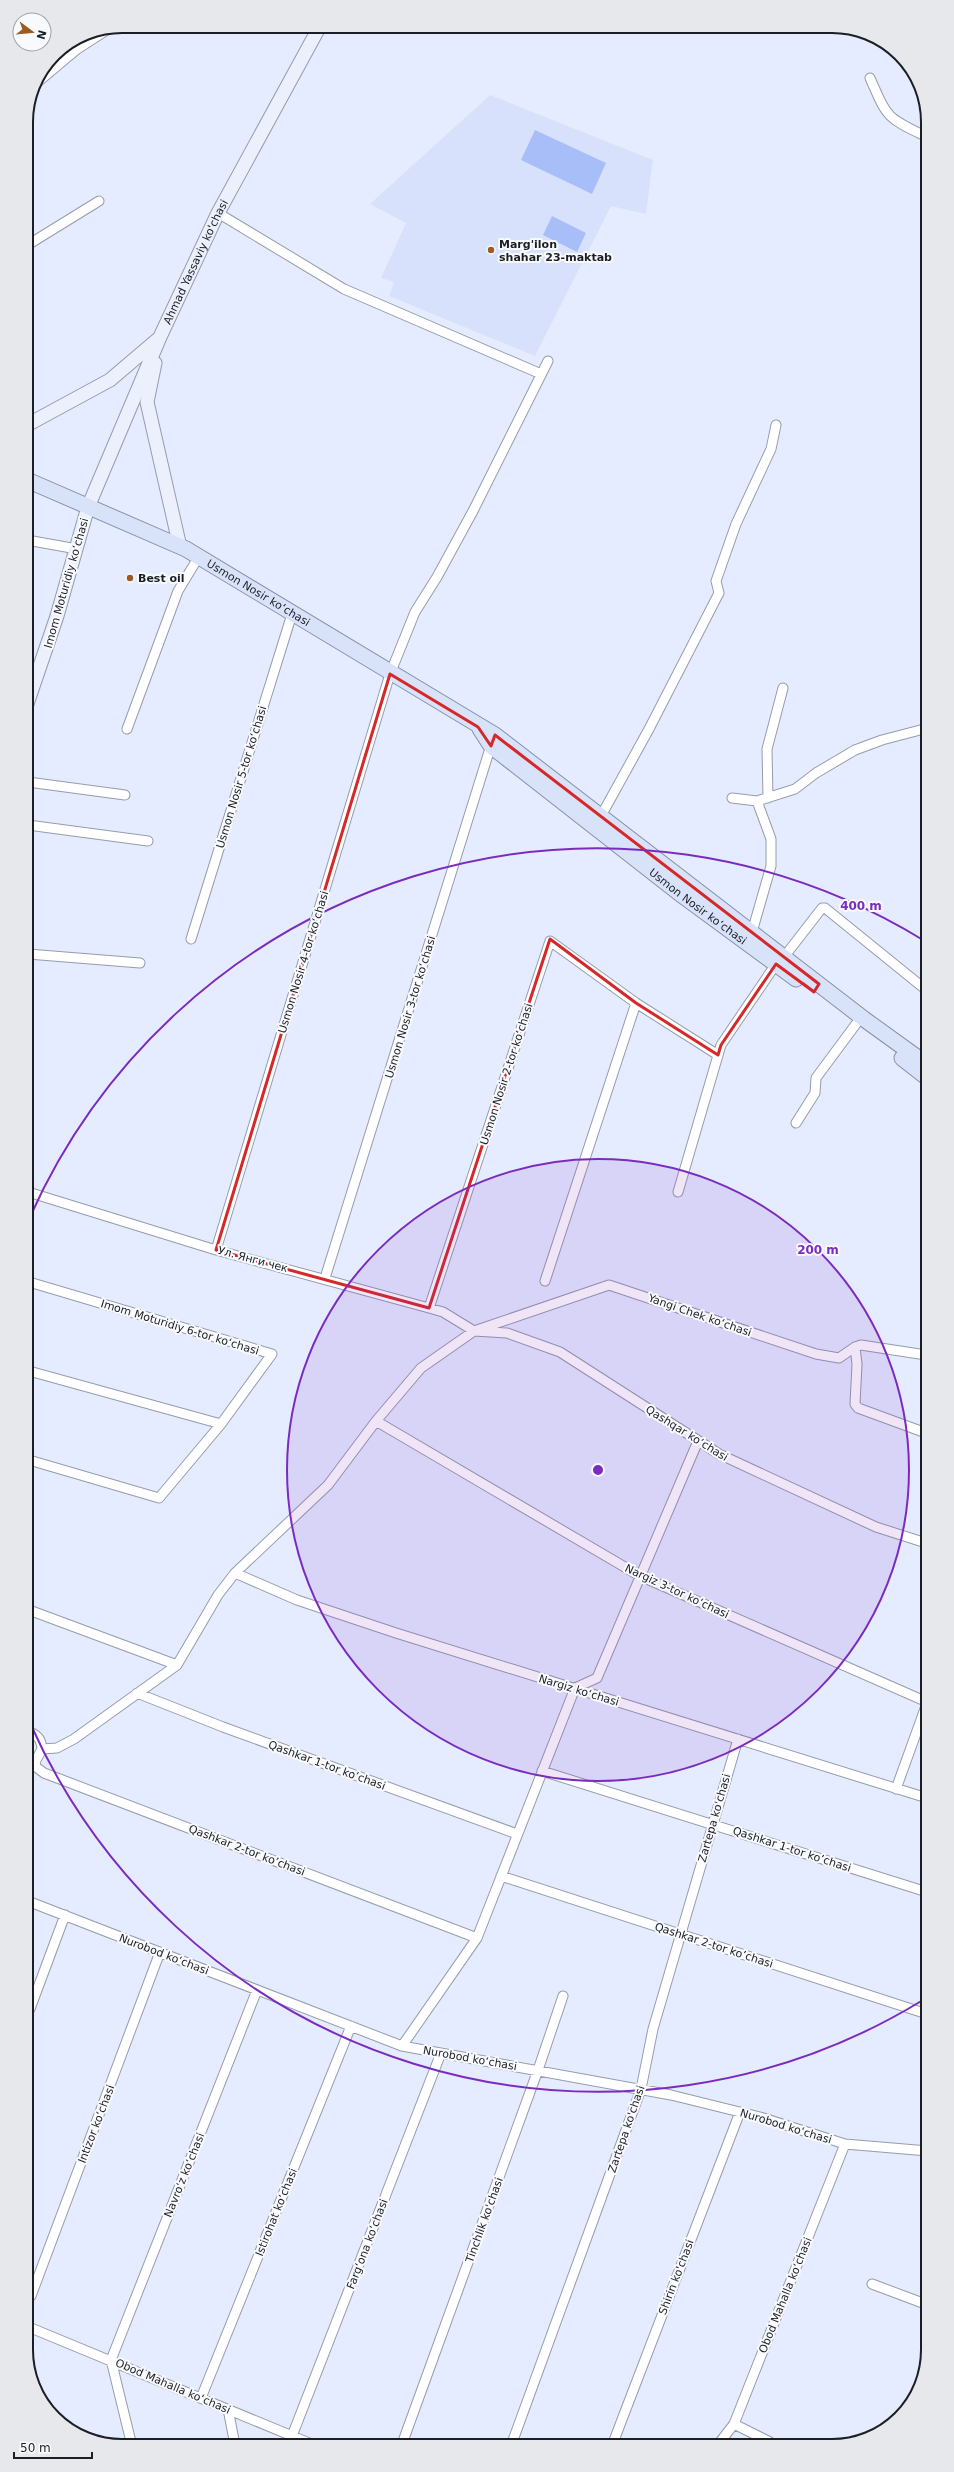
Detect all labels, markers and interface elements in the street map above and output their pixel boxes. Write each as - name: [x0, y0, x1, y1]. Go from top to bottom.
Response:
- north arrow: [12, 12, 52, 52]
- text: N: [34, 28, 49, 41]
- street label: Ahmad Yassaviy ko'chasi: [161, 197, 231, 327]
- place label: Marg'ilon shahar 23-maktab: [499, 238, 612, 264]
- marker: Marg'ilon shahar 23-maktab: [486, 245, 496, 255]
- street label: Imom Moturidiy koʻchasi: [42, 517, 91, 650]
- street label: Usmon Nosir ko‘chasi: [204, 557, 312, 629]
- place label: Best oil: [138, 572, 185, 585]
- marker: Best oil: [125, 573, 135, 583]
- street label: Usmon Nosir 5-tor koʻchasi: [214, 704, 269, 850]
- street label: Usmon Nosir ko‘chasi: [646, 866, 749, 947]
- street label: Usmon Nosir 4-tor koʻchasi: [276, 889, 331, 1035]
- text: 400 m: [840, 899, 882, 913]
- street label: Usmon Nosir 3-tor koʻchasi: [383, 934, 438, 1080]
- street label: Usmon Nosir 2-tor koʻchasi: [477, 1002, 536, 1147]
- text: 200 m: [797, 1243, 839, 1257]
- street label: Ул. Янги чек: [216, 1244, 290, 1275]
- street label: Yangi Chek koʻchasi: [645, 1291, 753, 1339]
- street label: Imom Moturidiy 6-tor koʻchasi: [99, 1297, 261, 1358]
- street label: Qashqar koʻchasi: [643, 1403, 730, 1464]
- centre of rings: [591, 1463, 605, 1477]
- street label: Nargiz 3-tor koʻchasi: [623, 1562, 731, 1621]
- street label: Nargiz koʻchasi: [537, 1672, 621, 1709]
- street label: Qashkar 1-tor koʼchasi: [266, 1738, 387, 1793]
- street label: Zartepa ko'chasi: [696, 1772, 733, 1864]
- street label: Qashkar 2-tor koʼchasi: [187, 1822, 307, 1879]
- street label: Qashkar 1-tor koʼchasi: [731, 1824, 853, 1875]
- street label: Qashkar 2-tor koʼchasi: [653, 1920, 775, 1971]
- street label: Nurobod koʻchasi: [117, 1931, 211, 1978]
- street label: Nurobod koʻchasi: [422, 2044, 518, 2073]
- street label: Intizor koʻchasi: [76, 2083, 117, 2165]
- street label: Zartepa ko'chasi: [605, 2084, 647, 2174]
- street label: Nurobod koʻchasi: [738, 2106, 833, 2147]
- street label: Navro‘z ko‘chasi: [162, 2131, 207, 2219]
- street label: Istirohat ko‘chasi: [253, 2166, 300, 2258]
- street label: Tinchlik ko'chasi: [463, 2176, 506, 2265]
- street label: Farg‘ona ko‘chasi: [344, 2197, 391, 2291]
- street label: Obod Mahalla ko‘chasi: [756, 2235, 815, 2355]
- street label: Shirin ko'chasi: [656, 2238, 697, 2317]
- street label: Obod Mahalla ko‘chasi: [113, 2356, 232, 2417]
- scale bar: [14, 2434, 92, 2460]
- text: 50 m: [20, 2441, 51, 2455]

